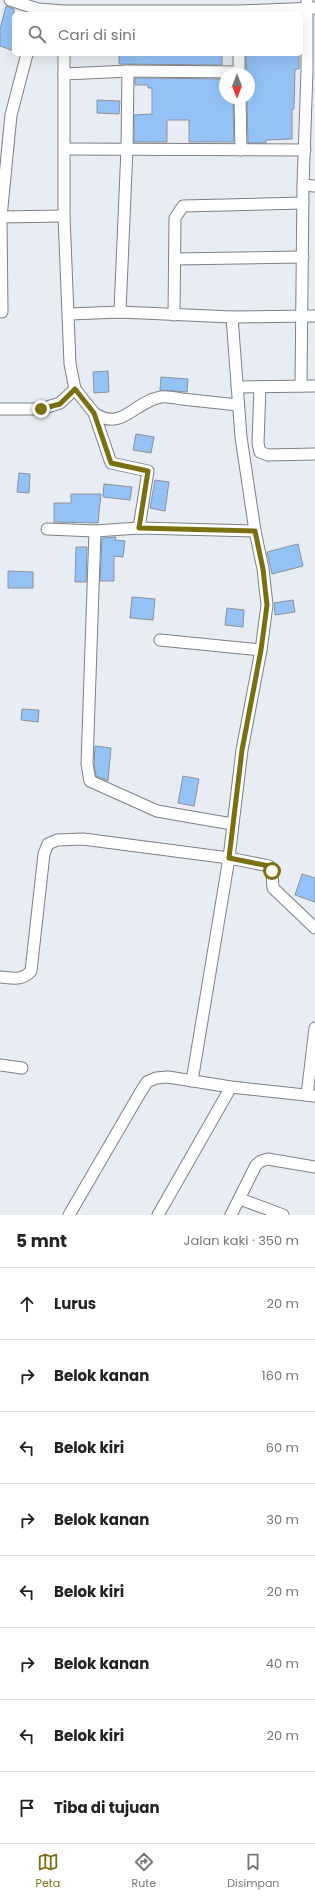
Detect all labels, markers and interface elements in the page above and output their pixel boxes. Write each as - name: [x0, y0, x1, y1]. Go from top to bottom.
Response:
- search box: [12, 12, 303, 56]
- icon: search: [26, 23, 48, 45]
- text: Cari di sini: [58, 24, 136, 45]
- north arrow: [219, 68, 255, 104]
- route end: [32, 400, 50, 418]
- route start: [263, 862, 281, 880]
- text: 5 mnt: [16, 1229, 67, 1253]
- text: Jalan kaki · 350 m: [184, 1231, 299, 1250]
- icon: ahead: [16, 1293, 38, 1315]
- text: Lurus: [54, 1293, 96, 1314]
- text: 20 m: [266, 1294, 299, 1313]
- icon: right: [16, 1365, 38, 1387]
- text: Belok kanan: [54, 1365, 149, 1386]
- text: 160 m: [262, 1366, 299, 1385]
- icon: left: [16, 1437, 38, 1459]
- text: Belok kiri: [54, 1437, 124, 1458]
- text: 60 m: [266, 1438, 299, 1457]
- icon: right: [16, 1509, 38, 1531]
- text: Belok kanan: [54, 1509, 149, 1530]
- text: 30 m: [266, 1510, 299, 1529]
- icon: left: [16, 1581, 38, 1603]
- text: Belok kiri: [54, 1581, 124, 1602]
- text: 20 m: [266, 1582, 299, 1601]
- icon: right: [16, 1653, 38, 1675]
- text: Belok kanan: [54, 1653, 149, 1674]
- text: 40 m: [266, 1654, 299, 1673]
- icon: left: [16, 1725, 38, 1747]
- text: Belok kiri: [54, 1725, 124, 1746]
- text: 20 m: [266, 1726, 299, 1745]
- icon: arrive: [16, 1797, 38, 1819]
- text: Tiba di tujuan: [54, 1797, 160, 1818]
- tab: Peta: [36, 1851, 60, 1892]
- tab: Rute: [131, 1851, 156, 1892]
- tab: Disimpan: [227, 1851, 279, 1892]

